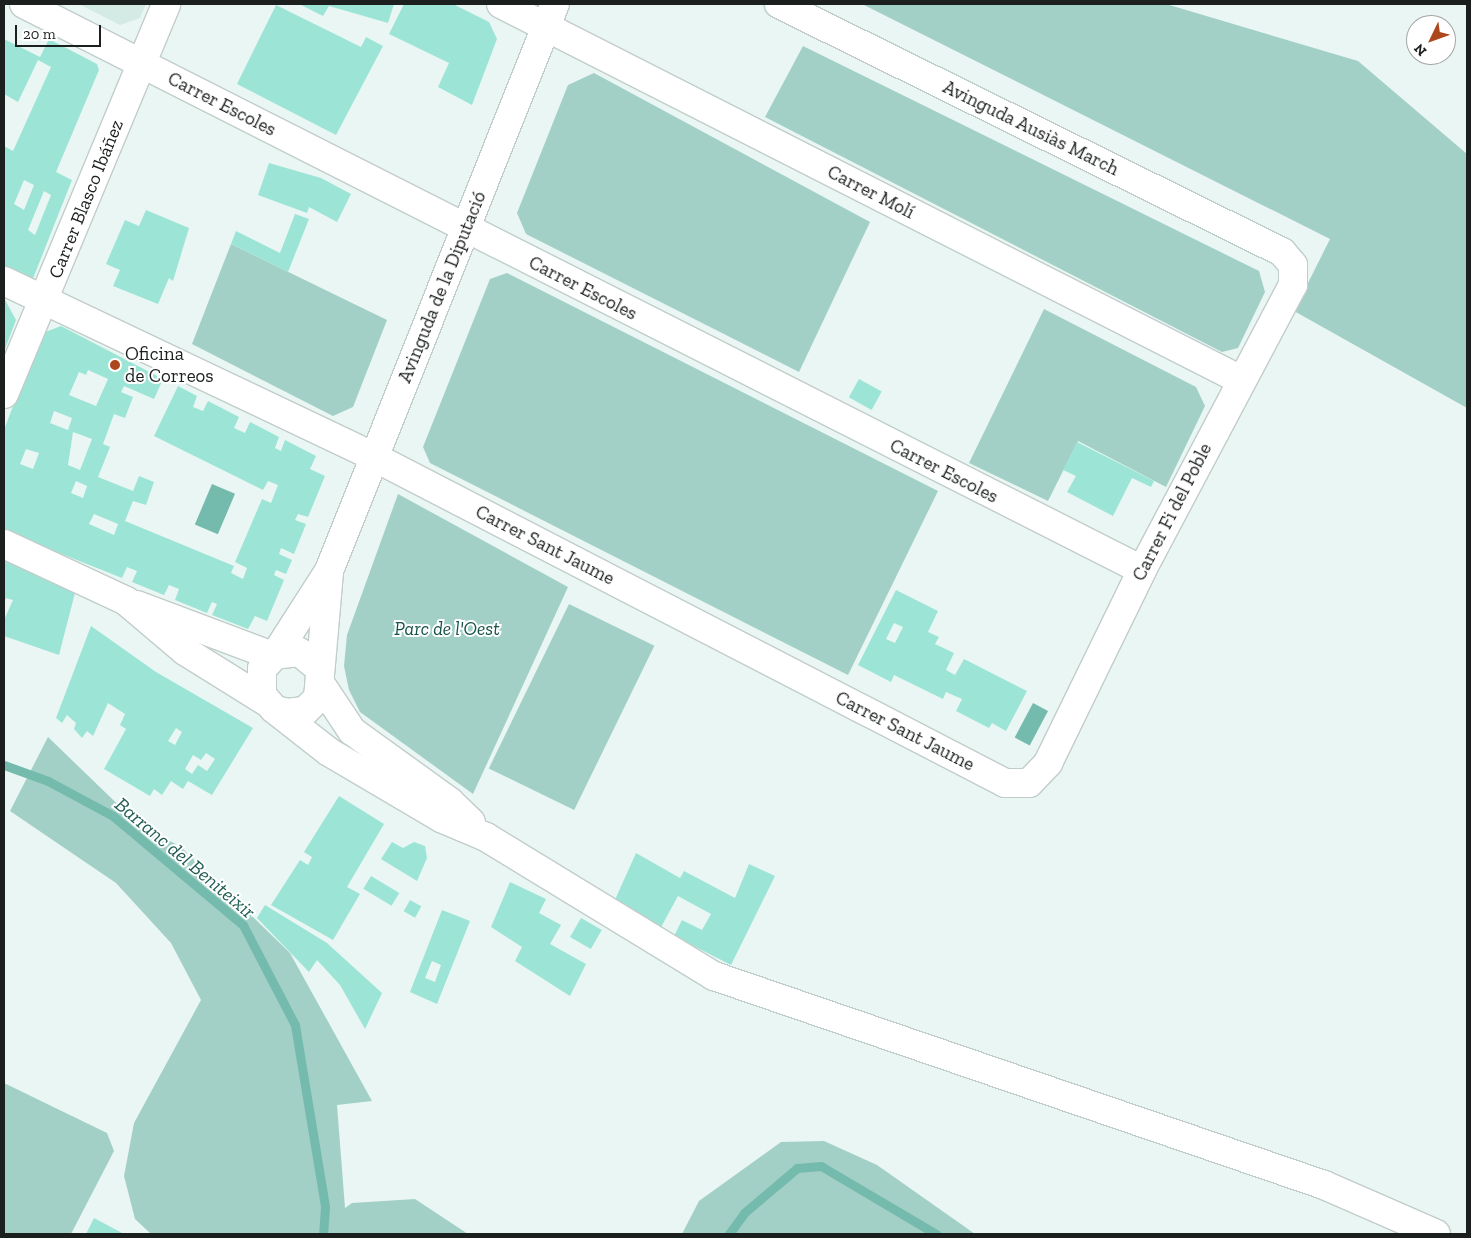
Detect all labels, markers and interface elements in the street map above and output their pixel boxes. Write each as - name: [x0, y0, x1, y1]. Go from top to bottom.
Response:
- scale bar: [18, 15, 104, 47]
- north arrow: [1406, 15, 1456, 65]
- text: 20 m: [23, 25, 56, 43]
- text: N: [1410, 40, 1430, 59]
- street label: Carrer Escoles: [164, 67, 280, 141]
- street label: Avinguda Ausiàs March: [939, 75, 1123, 181]
- street label: Carrer Blasco Ibáñez: [44, 116, 128, 282]
- street label: Carrer Molí: [823, 160, 919, 224]
- street label: Avinguda de la Diputació: [393, 188, 491, 386]
- street label: Carrer Escoles: [525, 251, 641, 325]
- place label: Oficina de Correos: [125, 343, 214, 387]
- marker: Oficina de Correos: [109, 359, 121, 371]
- street label: Carrer Escoles: [886, 434, 1002, 508]
- street label: Carrer Fi del Poble: [1127, 439, 1217, 585]
- street label: Carrer Sant Jaume: [471, 500, 619, 590]
- park label: Parc de l'Oest: [394, 618, 500, 640]
- street label: Carrer Sant Jaume: [831, 686, 979, 776]
- water label: Barranc del Beniteixir: [110, 792, 260, 924]

